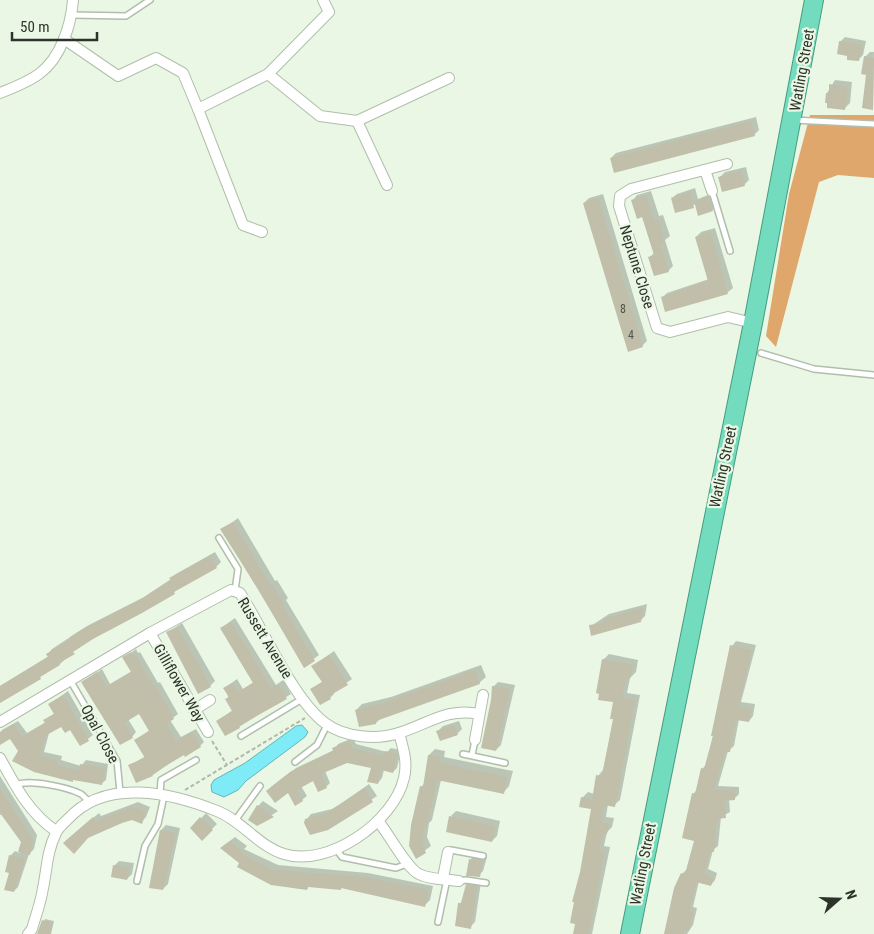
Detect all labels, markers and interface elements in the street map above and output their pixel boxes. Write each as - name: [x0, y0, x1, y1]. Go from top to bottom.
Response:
- scale bar: [12, 10, 98, 42]
- text: 50 m: [20, 18, 50, 36]
- street label: Watling Street: [786, 28, 818, 112]
- street label: Neptune Close: [616, 223, 658, 311]
- house number: 8: [620, 302, 626, 316]
- house number: 4: [628, 328, 634, 342]
- street label: Watling Street: [706, 425, 740, 509]
- street label: Russett Avenue: [234, 594, 296, 682]
- street label: Gilliflower Way: [149, 641, 209, 725]
- street label: Opal Close: [77, 702, 123, 766]
- street label: Watling Street: [626, 822, 660, 906]
- north arrow: [814, 874, 864, 924]
- text: N: [842, 888, 860, 901]

